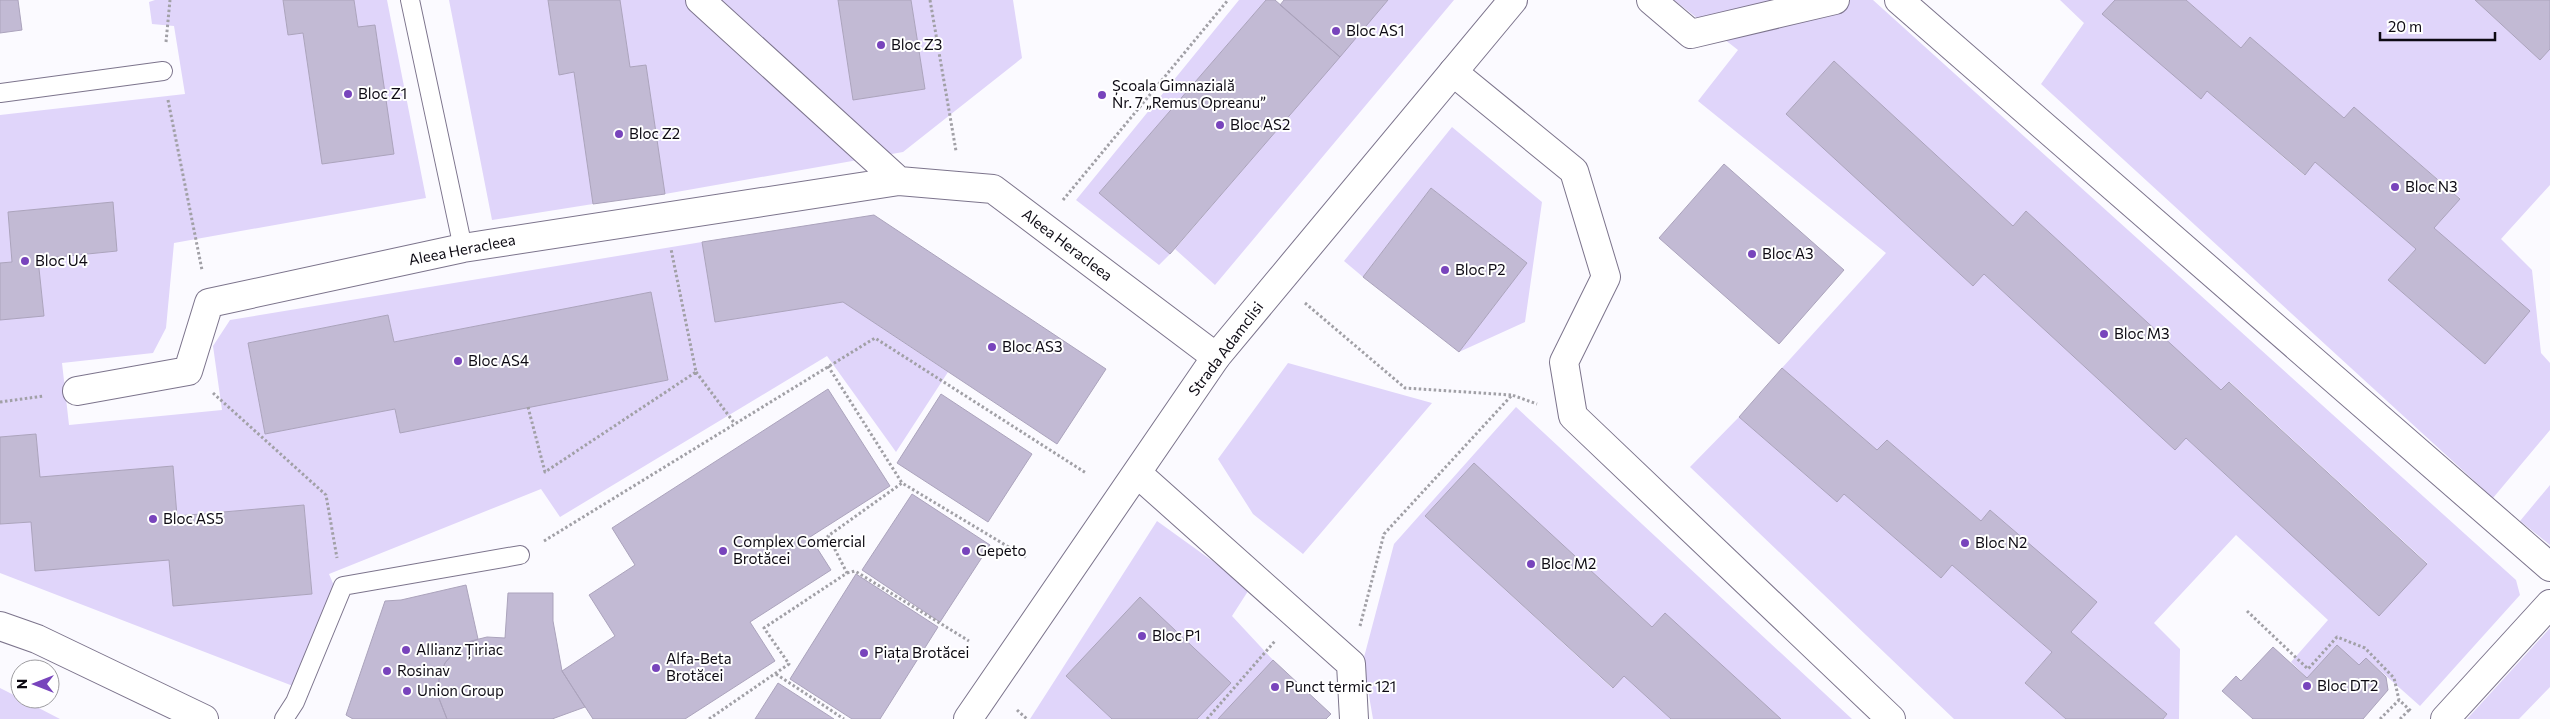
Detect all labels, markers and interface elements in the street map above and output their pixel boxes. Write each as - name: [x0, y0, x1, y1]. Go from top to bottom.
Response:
- scale bar: [2380, 10, 2495, 42]
- text: 20 m: [2388, 17, 2422, 35]
- place label: Bloc AS1: [1346, 21, 1404, 39]
- marker: Bloc AS1: [1330, 25, 1342, 37]
- place label: Bloc Z3: [891, 35, 942, 53]
- marker: Bloc Z3: [875, 39, 887, 51]
- place label: Școala Gimnazială Nr. 7 „Remus Opreanu”: [1112, 76, 1266, 111]
- place label: Bloc Z1: [358, 84, 407, 102]
- marker: Bloc Z1: [342, 88, 354, 100]
- marker: Școala Gimnazială Nr. 7 „Remus Opreanu”: [1096, 89, 1108, 101]
- place label: Bloc AS2: [1230, 115, 1290, 133]
- marker: Bloc AS2: [1214, 119, 1226, 131]
- place label: Bloc Z2: [629, 124, 680, 142]
- marker: Bloc Z2: [613, 128, 625, 140]
- place label: Bloc N3: [2405, 177, 2458, 195]
- marker: Bloc N3: [2389, 181, 2401, 193]
- street label: Aleea Heracleea: [1019, 204, 1116, 284]
- street label: Aleea Heracleea: [407, 230, 517, 268]
- place label: Bloc A3: [1762, 244, 1814, 262]
- marker: Bloc A3: [1746, 248, 1758, 260]
- place label: Bloc U4: [35, 251, 88, 269]
- marker: Bloc U4: [19, 255, 31, 267]
- place label: Bloc P2: [1455, 260, 1505, 278]
- marker: Bloc P2: [1439, 264, 1451, 276]
- street label: Strada Adamclisi: [1184, 298, 1266, 399]
- place label: Bloc M3: [2114, 324, 2170, 342]
- marker: Bloc M3: [2098, 328, 2110, 340]
- place label: Bloc AS3: [1002, 337, 1062, 355]
- marker: Bloc AS3: [986, 341, 998, 353]
- place label: Bloc AS4: [468, 351, 529, 369]
- marker: Bloc AS4: [452, 355, 464, 367]
- place label: Bloc AS5: [163, 509, 224, 527]
- marker: Bloc AS5: [147, 513, 159, 525]
- place label: Complex Comercial Brotăcei: [733, 532, 866, 567]
- place label: Bloc N2: [1975, 533, 2027, 551]
- marker: Bloc N2: [1959, 537, 1971, 549]
- place label: Gepeto: [976, 541, 1027, 559]
- marker: Complex Comercial Brotăcei: [717, 545, 729, 557]
- marker: Gepeto: [960, 545, 972, 557]
- place label: Bloc M2: [1541, 554, 1596, 572]
- marker: Bloc M2: [1525, 558, 1537, 570]
- place label: Bloc P1: [1152, 626, 1201, 644]
- marker: Bloc P1: [1136, 630, 1148, 642]
- place label: Allianz Țiriac: [416, 640, 503, 660]
- place label: Piața Brotăcei: [874, 643, 969, 663]
- marker: Allianz Țiriac: [400, 644, 412, 656]
- marker: Piața Brotăcei: [858, 647, 870, 659]
- place label: Alfa-Beta Brotăcei: [666, 649, 732, 684]
- north arrow: [10, 659, 60, 709]
- place label: Rosinav: [397, 661, 450, 679]
- marker: Alfa-Beta Brotăcei: [650, 662, 662, 674]
- marker: Rosinav: [381, 665, 393, 677]
- place label: Bloc DT2: [2317, 676, 2378, 694]
- place label: Punct termic 121: [1285, 677, 1396, 695]
- text: N: [13, 679, 30, 689]
- marker: Bloc DT2: [2301, 680, 2313, 692]
- place label: Union Group: [417, 681, 504, 699]
- marker: Punct termic 121: [1269, 681, 1281, 693]
- marker: Union Group: [401, 685, 413, 697]

